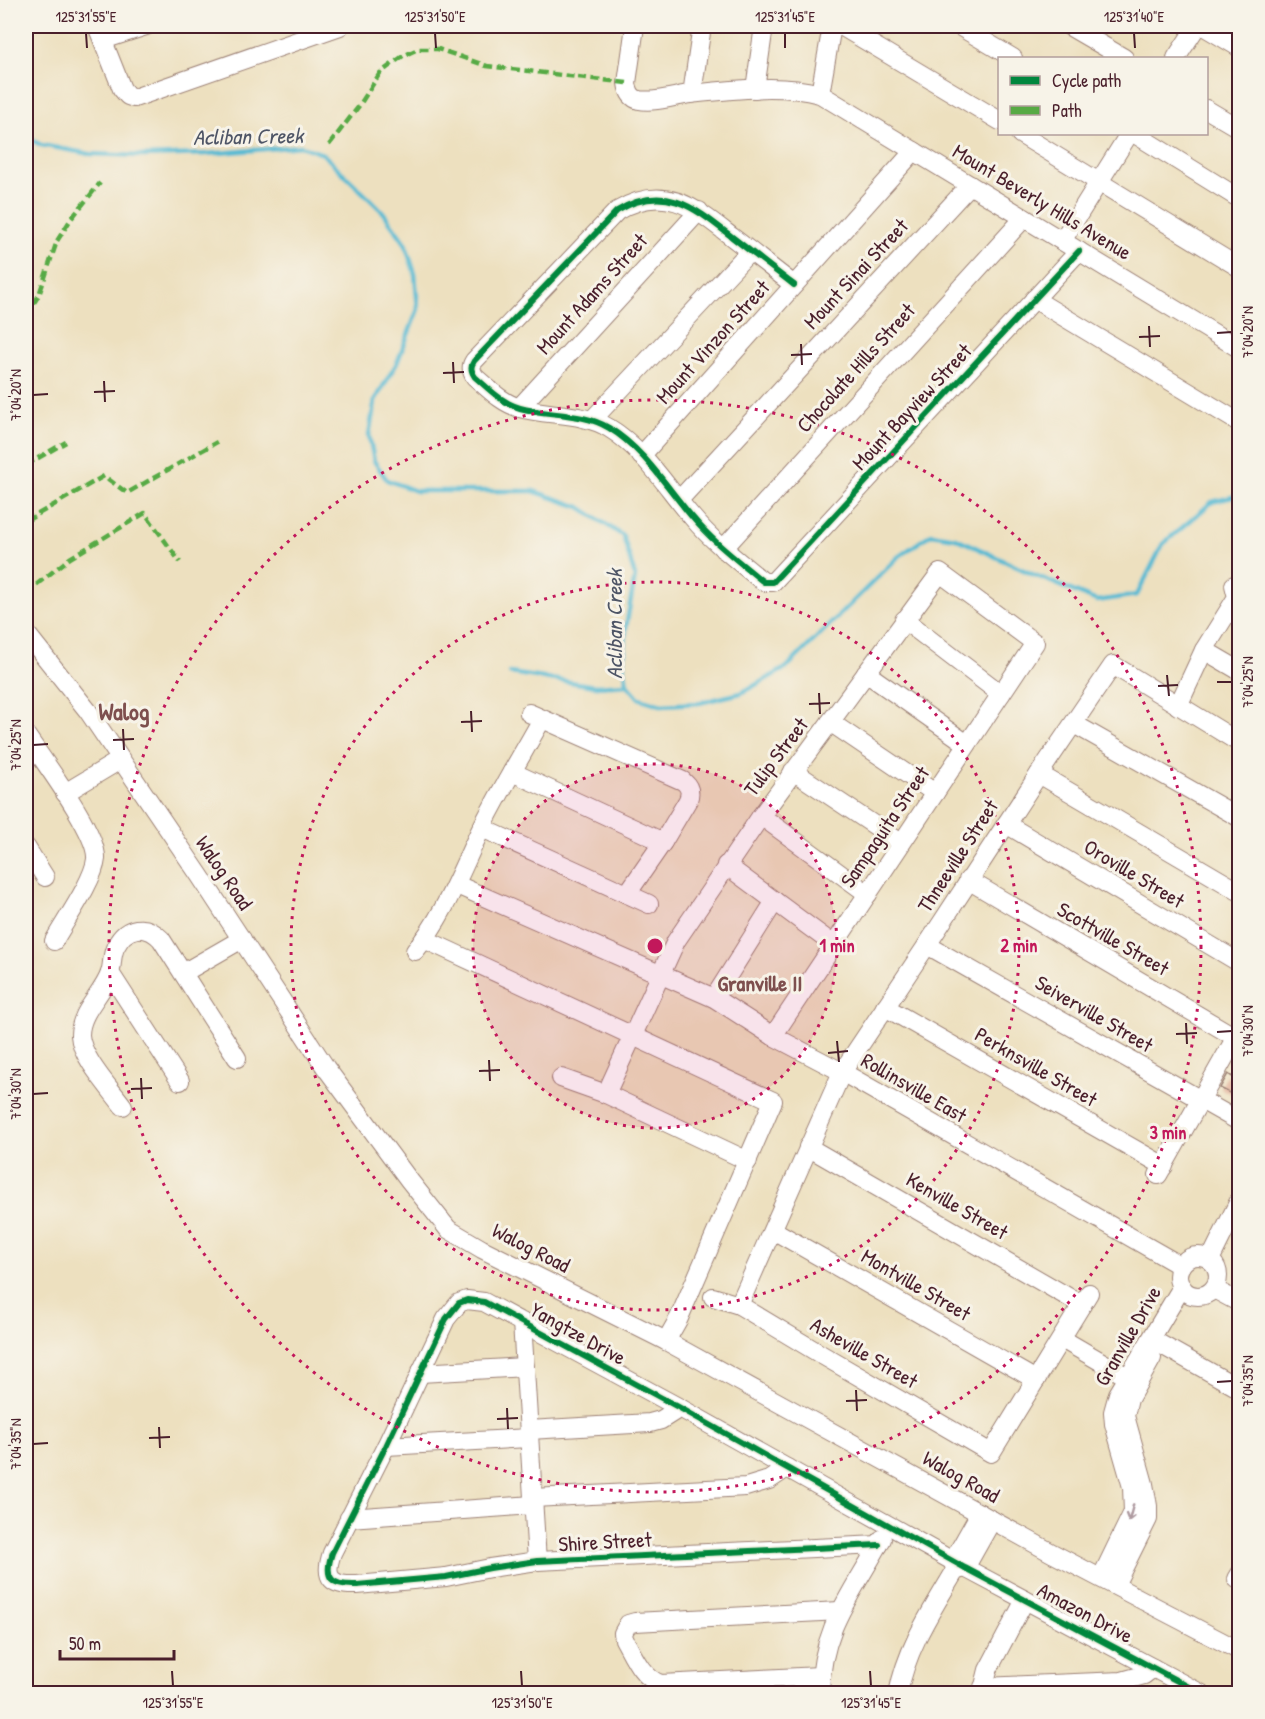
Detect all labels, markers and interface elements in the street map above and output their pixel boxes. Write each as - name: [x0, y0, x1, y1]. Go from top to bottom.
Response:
- text: 125°31'55"E: [56, 6, 117, 27]
- text: 125°31'50"E: [404, 6, 466, 27]
- text: 125°31'45"E: [755, 6, 815, 27]
- text: 125°31'40"E: [1104, 6, 1165, 27]
- legend: [998, 57, 1208, 135]
- text: Cycle path: [1052, 68, 1122, 93]
- text: Path: [1052, 98, 1082, 123]
- water label: Acliban Creek: [193, 120, 305, 152]
- street label: Mount Beverly Hills Avenue: [947, 137, 1137, 266]
- street label: Mount Sinai Street: [797, 212, 915, 335]
- street label: Mount Adams Street: [529, 226, 654, 360]
- street label: Mount Vinzon Street: [649, 273, 777, 410]
- street label: Chocolate Hills Street: [790, 296, 922, 439]
- text: 7°04'20"N: [1237, 306, 1258, 358]
- street label: Mount Bayview Street: [845, 336, 979, 476]
- text: 7°04'20"N: [5, 369, 26, 421]
- water label: Acliban Creek: [599, 567, 629, 679]
- text: 7°04'25"N: [1237, 656, 1258, 708]
- district label: Walog: [99, 695, 150, 728]
- street label: Tulip Street: [737, 711, 815, 802]
- text: 7°04'25"N: [5, 719, 26, 771]
- street label: Sampaguita Street: [833, 760, 936, 893]
- street label: Thneeville Street: [910, 793, 1005, 918]
- street label: Walog Road: [189, 830, 260, 916]
- street label: Oroville Street: [1079, 832, 1191, 915]
- street label: Scottville Street: [1052, 895, 1175, 983]
- text: 1 min: [819, 933, 855, 958]
- text: 2 min: [1001, 933, 1037, 958]
- centre of rings: [645, 936, 665, 956]
- district label: Granville II: [718, 968, 802, 998]
- street label: Seiverville Street: [1030, 968, 1159, 1059]
- text: 7°04'30"N: [1237, 1005, 1258, 1057]
- street label: Perknsville Street: [970, 1020, 1104, 1114]
- street label: Rollinsville East: [856, 1046, 973, 1130]
- text: 7°04'30"N: [5, 1068, 26, 1120]
- text: 3 min: [1150, 1120, 1186, 1145]
- street label: Kenville Street: [901, 1165, 1014, 1247]
- street label: Walog Road: [487, 1216, 575, 1279]
- street label: Montville Street: [856, 1242, 977, 1328]
- street label: Granville Drive: [1087, 1281, 1168, 1391]
- street label: Yangtze Drive: [525, 1295, 631, 1372]
- street label: Asheville Street: [805, 1310, 924, 1395]
- text: 7°04'35"N: [1237, 1355, 1258, 1407]
- text: 7°04'35"N: [5, 1418, 26, 1470]
- street label: Walog Road: [918, 1444, 1005, 1510]
- one-way arrow: [1125, 1503, 1136, 1522]
- street label: Shire Street: [558, 1525, 653, 1558]
- street label: Amazon Drive: [1032, 1575, 1138, 1650]
- scale bar: [60, 1623, 174, 1661]
- text: 50 m: [69, 1631, 101, 1656]
- text: 125°31'55"E: [143, 1692, 204, 1713]
- text: 125°31'50"E: [491, 1692, 553, 1713]
- text: 125°31'45"E: [841, 1692, 901, 1713]

